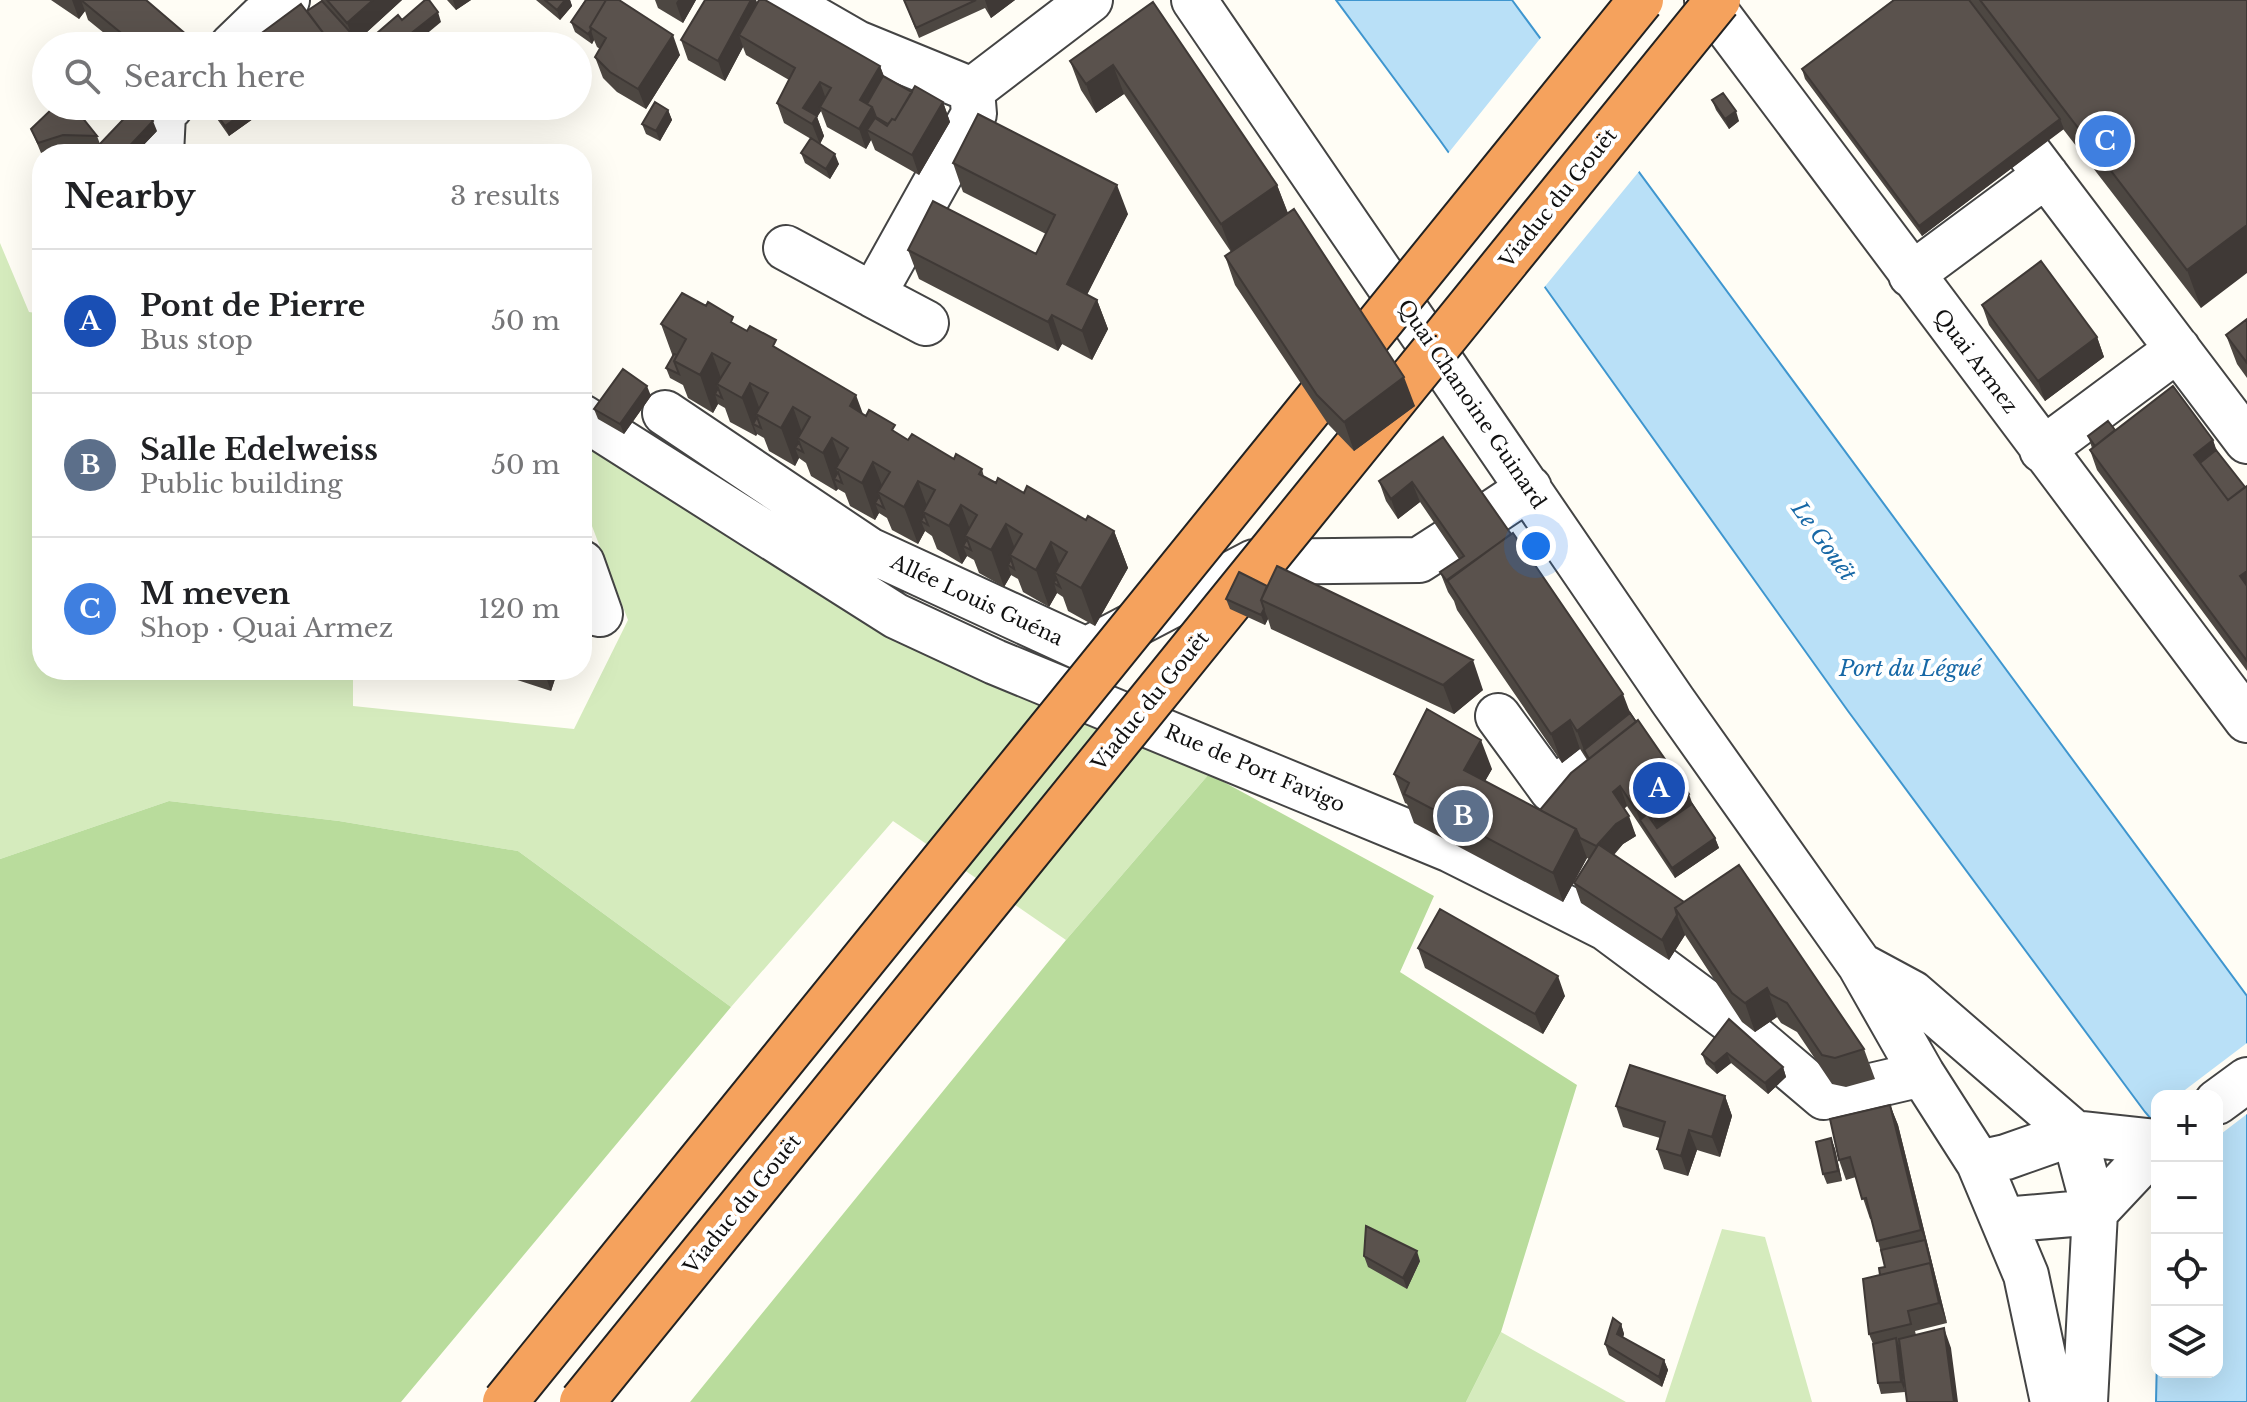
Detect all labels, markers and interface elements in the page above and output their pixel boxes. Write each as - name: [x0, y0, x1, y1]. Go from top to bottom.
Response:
- search box: [32, 32, 592, 120]
- icon: search: [60, 54, 104, 98]
- text: Search here: [124, 58, 305, 95]
- pin: C: [2079, 111, 2131, 171]
- street label: Viaduc du Gouët: [1494, 123, 1622, 273]
- text: Nearby: [64, 175, 196, 217]
- text: 3 results: [450, 180, 560, 212]
- text: Pont de Pierre: [140, 287, 365, 324]
- street label: Quai Chanoine Guinard: [1393, 295, 1551, 513]
- street label: Quai Armez: [1929, 304, 2023, 418]
- text: A: [79, 305, 101, 337]
- text: 50 m: [491, 305, 560, 337]
- text: Bus stop: [140, 324, 253, 356]
- text: Salle Edelweiss: [140, 431, 378, 468]
- text: B: [80, 449, 100, 481]
- text: 50 m: [491, 449, 560, 481]
- text: Public building: [140, 468, 343, 500]
- water label: Le Gouët: [1785, 495, 1862, 586]
- your location: [1516, 526, 1556, 566]
- street label: Allée Louis Guéna: [886, 549, 1068, 651]
- text: M meven: [140, 575, 290, 612]
- text: C: [79, 593, 101, 625]
- text: 120 m: [478, 593, 560, 625]
- text: Shop · Quai Armez: [140, 612, 393, 644]
- street label: Viaduc du Gouët: [1086, 626, 1214, 776]
- water label: Port du Légué: [1838, 655, 1983, 682]
- street label: Rue de Port Favigo: [1161, 719, 1349, 817]
- pin: A: [1633, 758, 1685, 818]
- pin: B: [1437, 786, 1489, 846]
- map controls: [2151, 1090, 2223, 1378]
- button: +: [2151, 1090, 2223, 1162]
- street label: Viaduc du Gouët: [678, 1129, 806, 1279]
- button: −: [2151, 1162, 2223, 1234]
- button: locate: [2151, 1234, 2223, 1306]
- button: layers: [2151, 1306, 2223, 1378]

